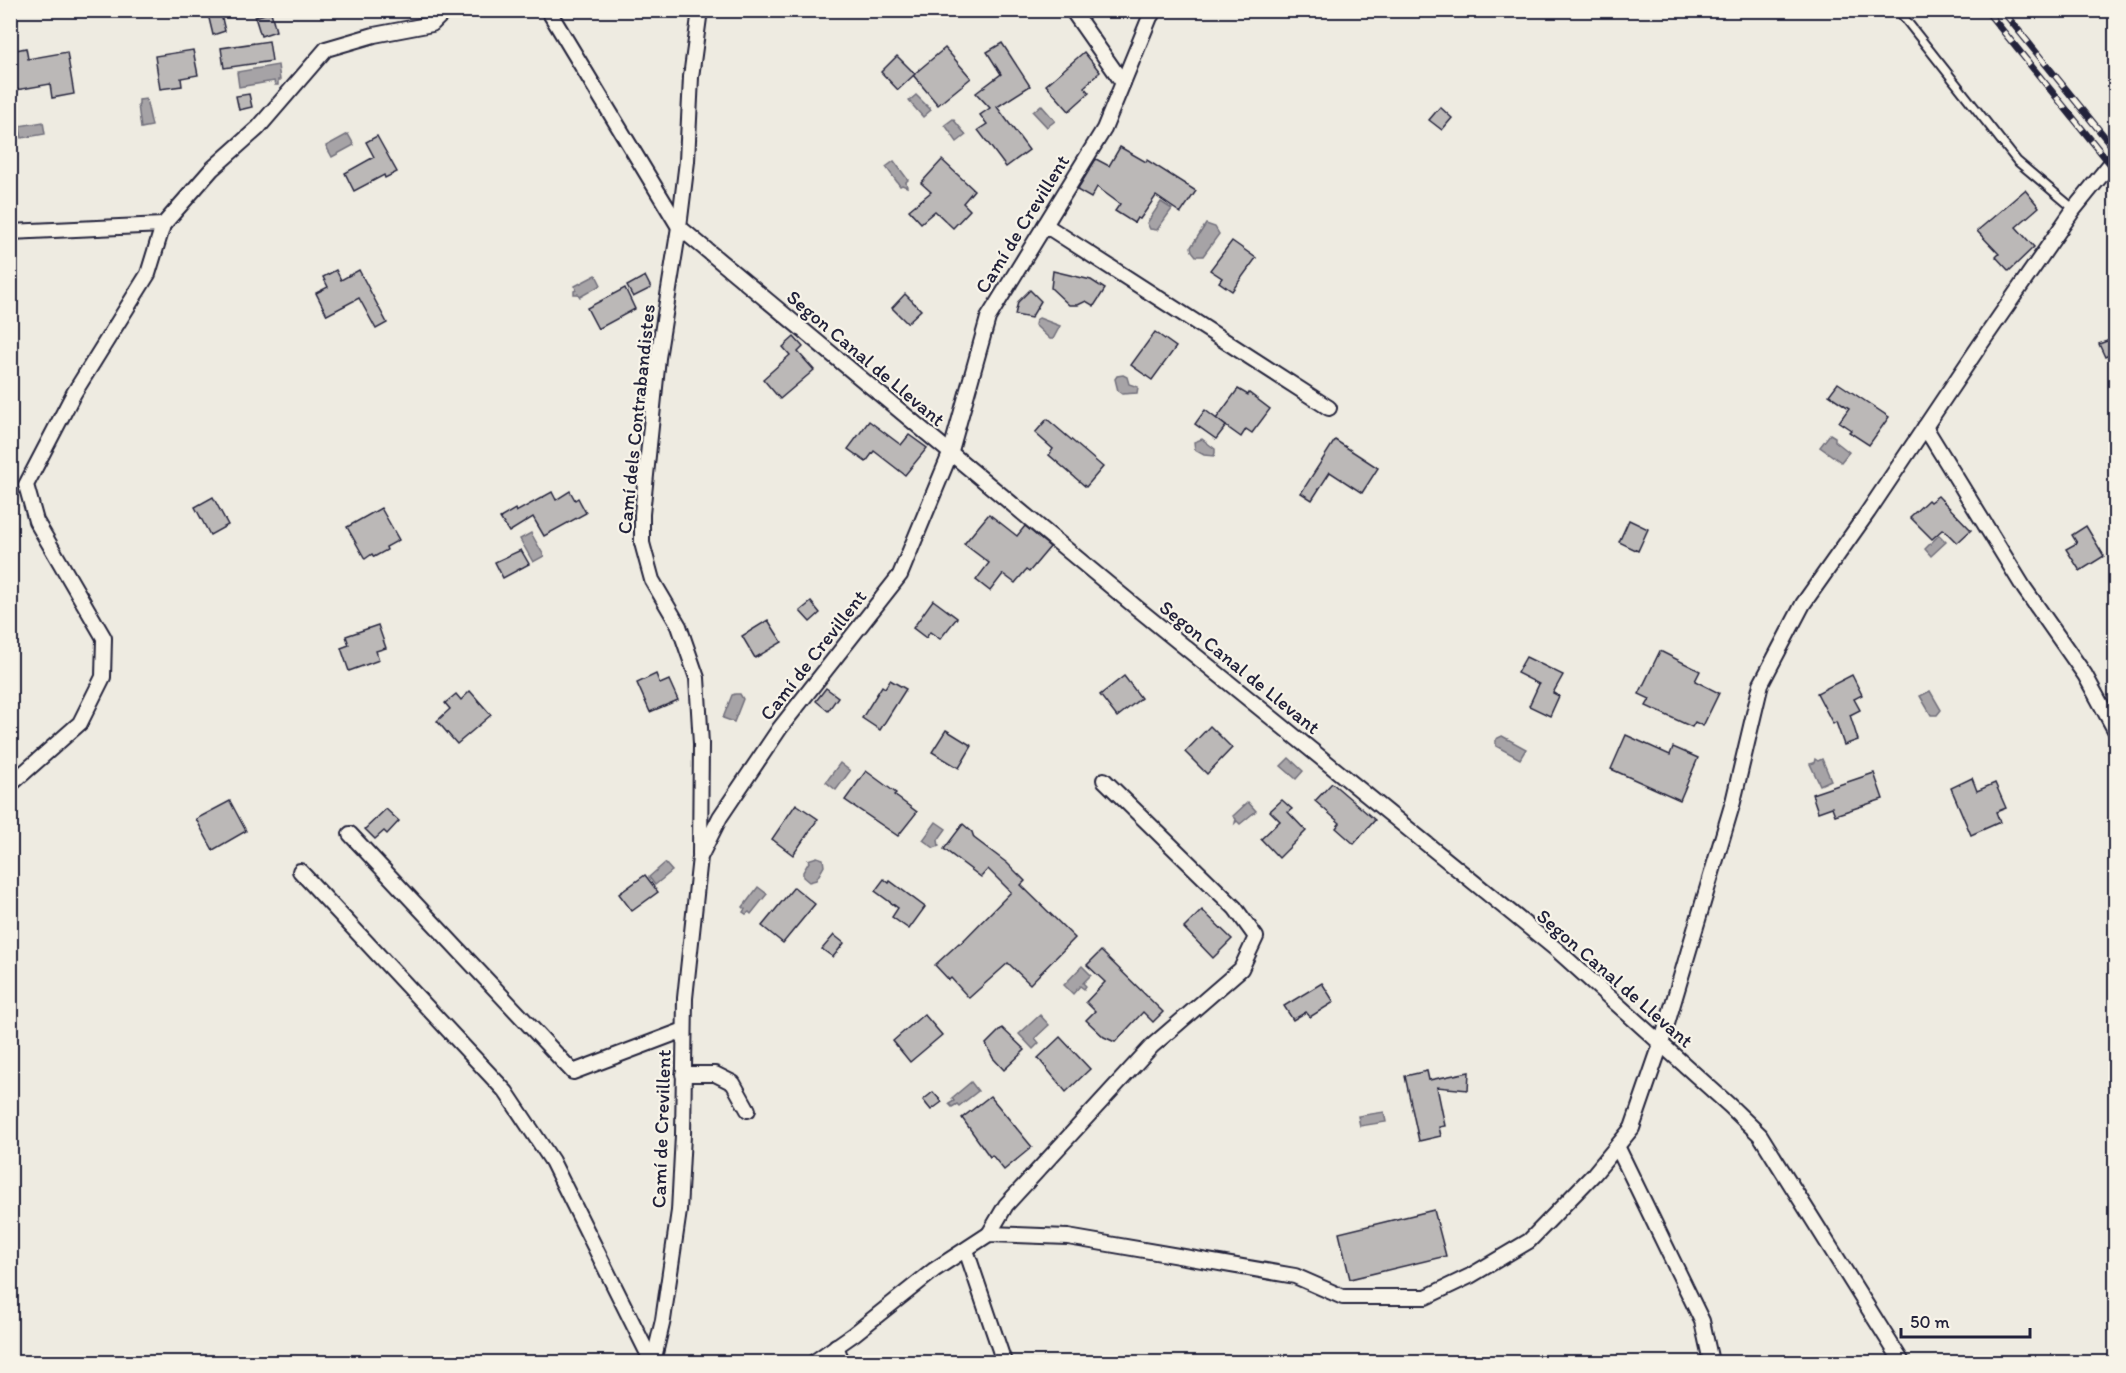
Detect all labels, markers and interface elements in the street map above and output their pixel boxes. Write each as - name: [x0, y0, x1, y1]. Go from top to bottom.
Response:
- street label: Camí de Crevillent: [970, 150, 1075, 298]
- street label: Segon Canal de Llevant: [782, 285, 950, 431]
- street label: Camí dels Contrabandistes: [612, 303, 660, 535]
- street label: Camí de Crevillent: [755, 585, 872, 725]
- street label: Segon Canal de Llevant: [1155, 595, 1325, 739]
- street label: Segon Canal de Llevant: [1532, 904, 1698, 1052]
- street label: Camí de Crevillent: [646, 1049, 676, 1209]
- scale bar: [1901, 1301, 2030, 1339]
- text: 50 m: [1910, 1311, 1950, 1333]

